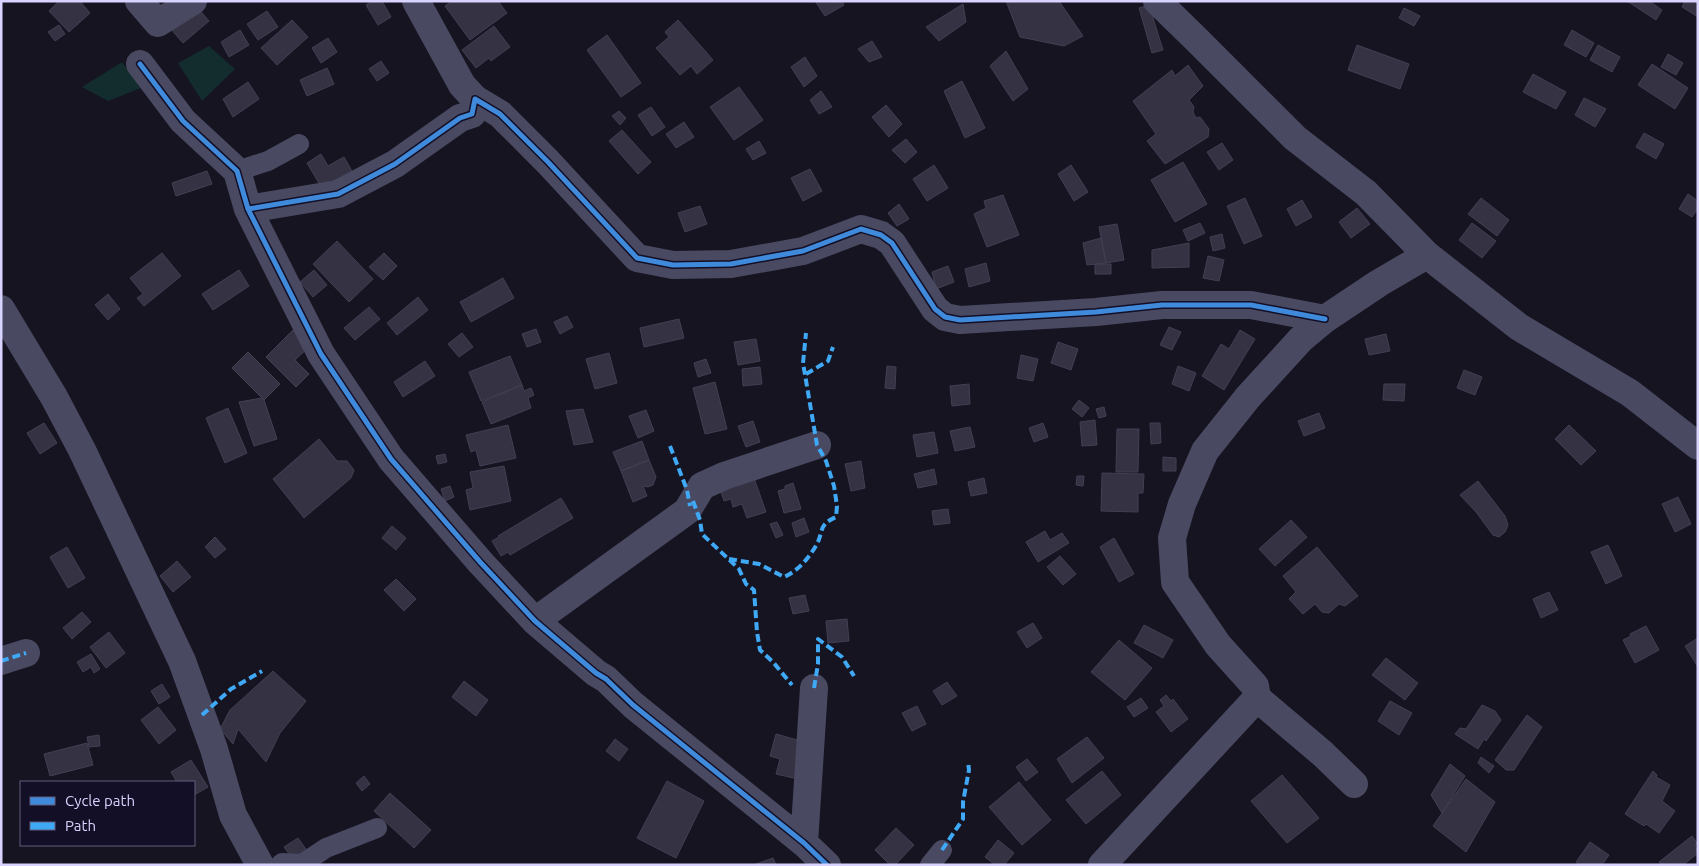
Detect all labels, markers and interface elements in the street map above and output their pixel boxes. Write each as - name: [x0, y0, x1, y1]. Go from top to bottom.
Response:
- legend: [20, 781, 195, 846]
- text: Cycle path: [65, 792, 135, 809]
- text: Path: [65, 817, 96, 834]

